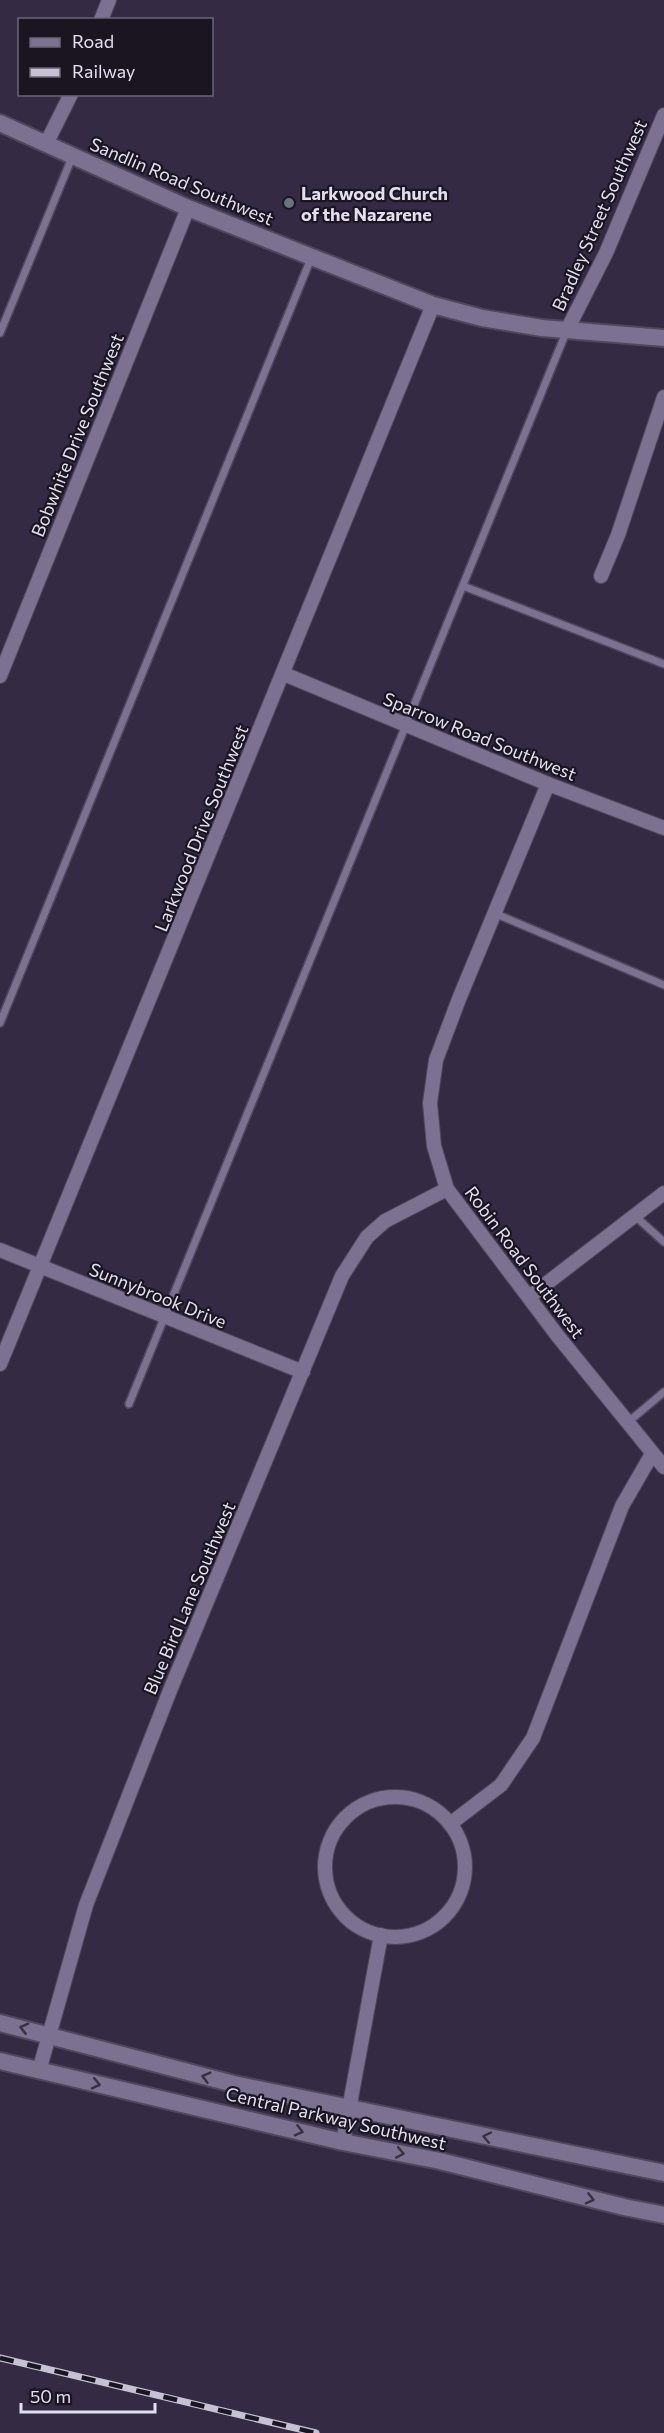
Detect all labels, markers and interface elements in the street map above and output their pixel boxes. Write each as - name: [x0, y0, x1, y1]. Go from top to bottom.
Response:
- legend: [18, 18, 213, 96]
- text: Road: [72, 30, 114, 52]
- text: Railway: [72, 60, 135, 82]
- street label: Bradley Street Southwest: [547, 116, 651, 314]
- street label: Sandlin Road Southwest: [87, 132, 277, 230]
- place label: Larkwood Church of the Nazarene: [301, 182, 448, 225]
- marker: Larkwood Church of the Nazarene: [282, 196, 296, 210]
- street label: Bobwhite Drive Southwest: [26, 330, 128, 540]
- street label: Sparrow Road Southwest: [380, 687, 580, 785]
- street label: Larkwood Drive Southwest: [149, 721, 253, 935]
- street label: Robin Road Southwest: [461, 1182, 589, 1342]
- street label: Sunnybrook Drive: [86, 1257, 230, 1333]
- street label: Blue Bird Lane Southwest: [138, 1498, 240, 1698]
- one-way arrow: [19, 2023, 29, 2036]
- one-way arrow: [201, 2071, 211, 2084]
- one-way arrow: [91, 2077, 101, 2090]
- street label: Central Parkway Southwest: [224, 2082, 448, 2154]
- one-way arrow: [294, 2124, 304, 2137]
- one-way arrow: [482, 2131, 492, 2144]
- one-way arrow: [395, 2146, 405, 2159]
- one-way arrow: [584, 2191, 594, 2204]
- scale bar: [21, 2376, 154, 2414]
- text: 50 m: [30, 2385, 71, 2407]

